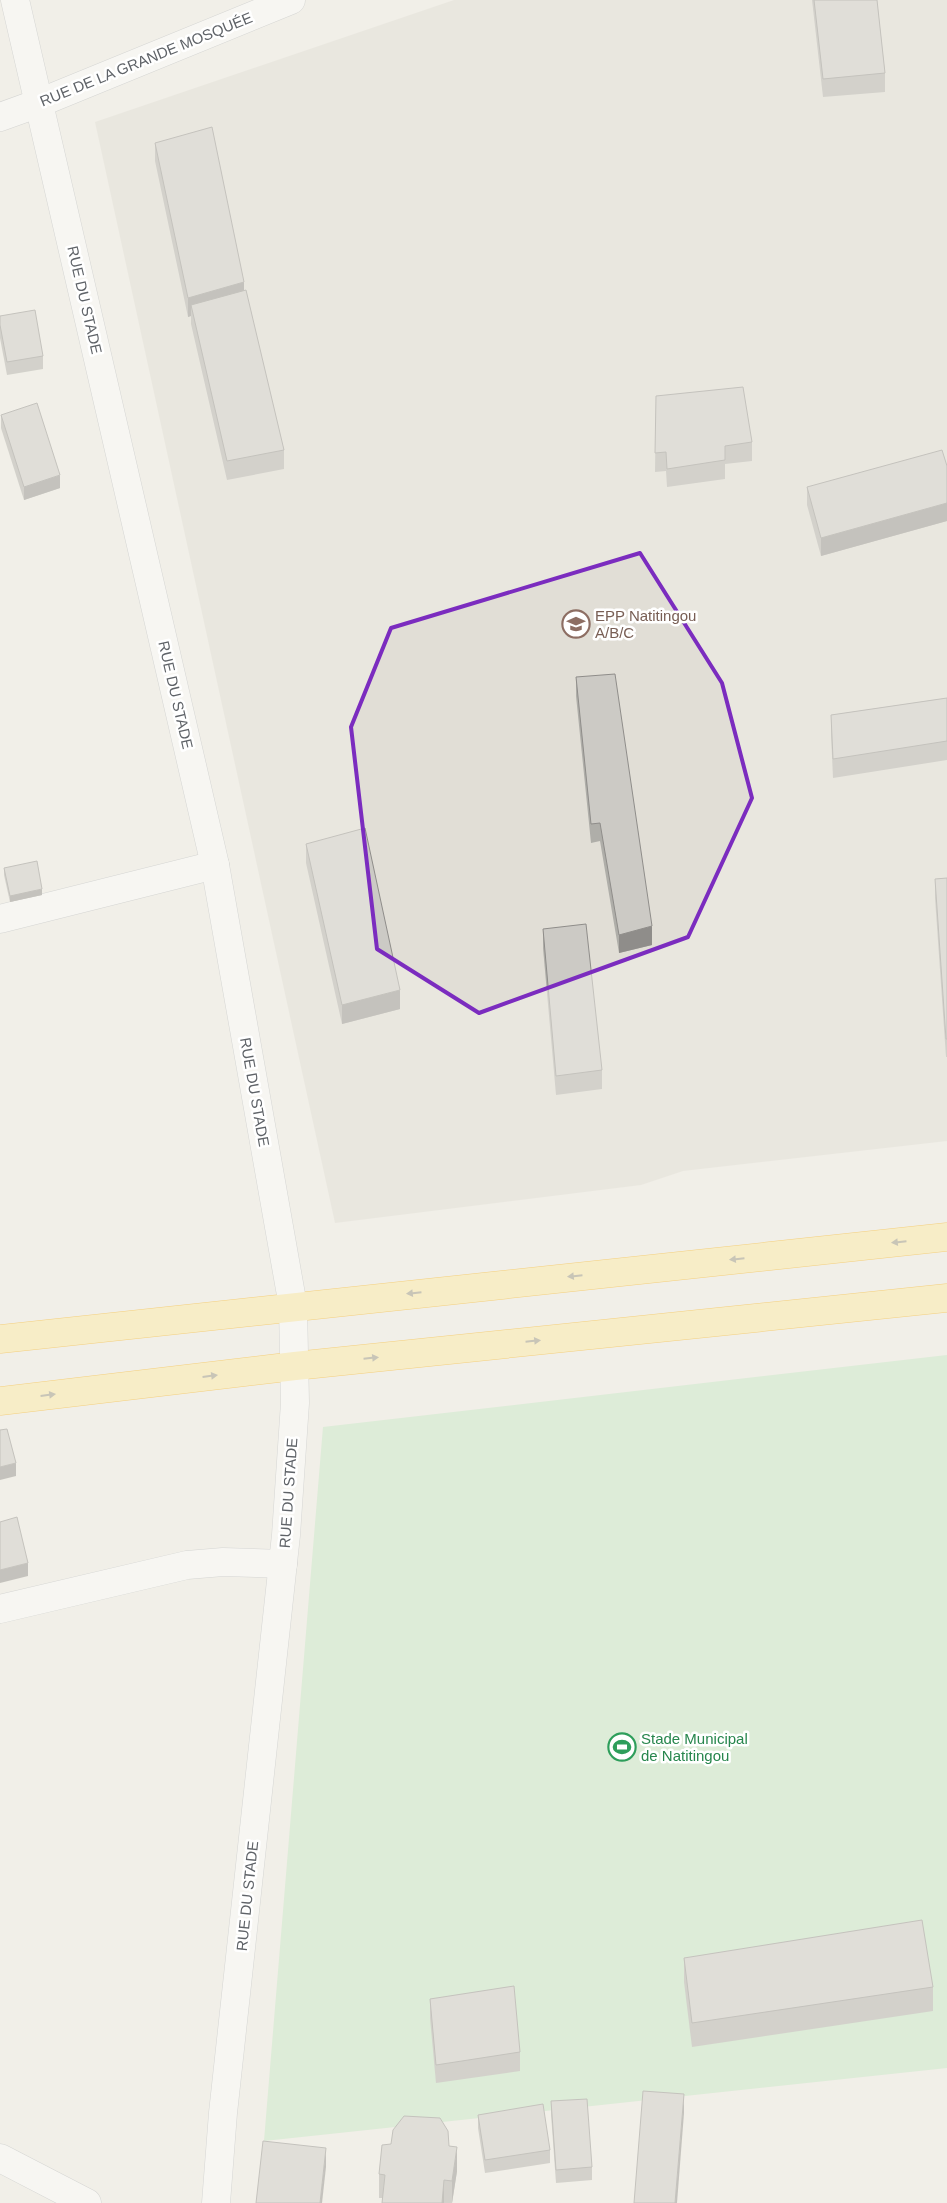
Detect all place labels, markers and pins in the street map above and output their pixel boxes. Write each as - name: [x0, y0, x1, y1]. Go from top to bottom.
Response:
- place label: EPP Natitingou A/B/C: [595, 607, 696, 641]
- school or university icon: EPP Natitingou A/B/C: [561, 609, 591, 639]
- place label: Stade Municipal de Natitingou: [641, 1730, 748, 1764]
- sports icon: Stade Municipal de Natitingou: [607, 1732, 637, 1762]

